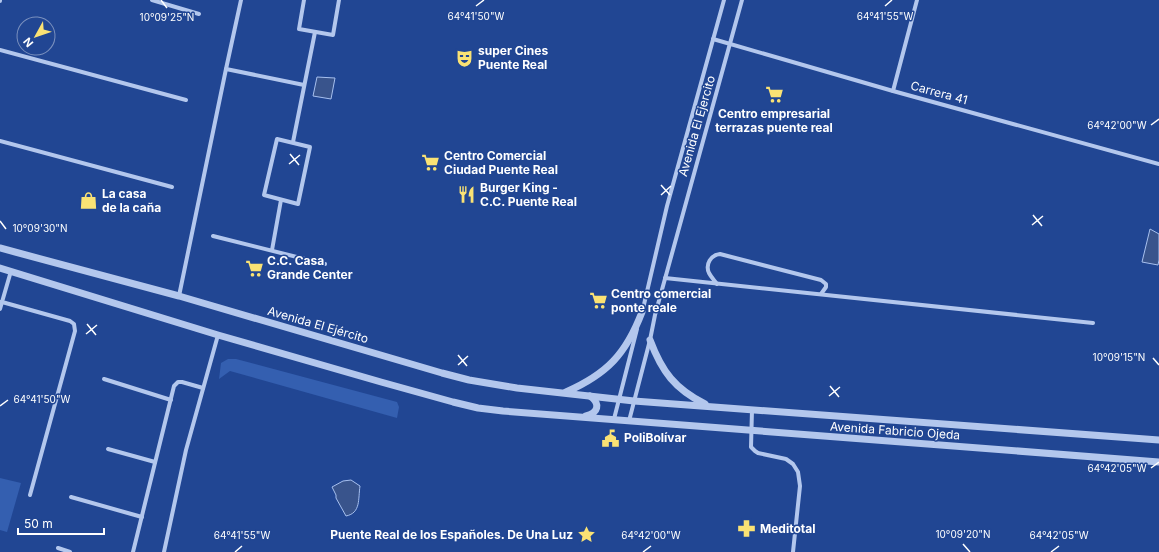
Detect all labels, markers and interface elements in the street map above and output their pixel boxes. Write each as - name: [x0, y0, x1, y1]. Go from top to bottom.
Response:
- text: 64°41'50"W: [448, 10, 505, 22]
- text: 64°41'55"W: [857, 10, 913, 22]
- text: 10°09'25"N: [140, 11, 194, 23]
- north arrow: [16, 16, 56, 56]
- text: N: [20, 35, 36, 50]
- place label: super Cines Puente Real: [478, 43, 548, 72]
- theatre icon: super Cines Puente Real: [455, 48, 475, 68]
- street label: Avenida El Ejercito: [675, 74, 718, 178]
- street label: Carrera 41: [909, 78, 969, 107]
- supermarket icon: Centro empresarial terrazas puente real: [764, 85, 784, 105]
- place label: Centro empresarial terrazas puente real: [715, 106, 833, 135]
- text: 64°42'00"W: [1087, 119, 1147, 131]
- place label: Centro Comercial Ciudad Puente Real: [444, 148, 558, 177]
- supermarket icon: Centro Comercial Ciudad Puente Real: [421, 153, 441, 173]
- place label: Burger King - C.C. Puente Real: [480, 180, 577, 209]
- restaurant icon: Burger King - C.C. Puente Real: [457, 185, 477, 205]
- place label: La casa de la caña: [102, 186, 161, 215]
- shop icon: La casa de la caña: [79, 191, 99, 211]
- text: 10°09'30"N: [12, 222, 68, 234]
- place label: C.C. Casa Grande Center: [267, 253, 353, 282]
- supermarket icon: C.C. Casa Grande Center: [244, 258, 264, 278]
- place label: Centro comercial ponte reale: [611, 286, 711, 315]
- supermarket icon: Centro comercial ponte reale: [588, 291, 608, 311]
- street label: Avenida El Ejército: [266, 303, 370, 346]
- text: 10°09'15"N: [1093, 351, 1145, 363]
- text: 64°41'50"W: [14, 393, 71, 405]
- street label: Avenida Fabricio Ojeda: [829, 418, 961, 443]
- public building icon: PoliBolívar: [601, 428, 621, 448]
- place label: PoliBolívar: [624, 430, 686, 445]
- text: 64°42'05"W: [1087, 462, 1147, 474]
- scale bar: [18, 510, 104, 536]
- text: 50 m: [24, 516, 53, 531]
- pharmacy icon: Meditotal: [737, 519, 757, 539]
- place label: Meditotal: [760, 521, 815, 536]
- place icon: Puente Real de los Españoles. De Una Luz: [576, 525, 596, 545]
- place label: Puente Real de los Españoles. De Una Luz: [330, 527, 573, 542]
- text: 10°09'20"N: [935, 528, 991, 540]
- text: 64°41'55"W: [214, 529, 270, 541]
- text: 64°42'00"W: [621, 529, 681, 541]
- text: 64°42'05"W: [1029, 529, 1089, 541]

